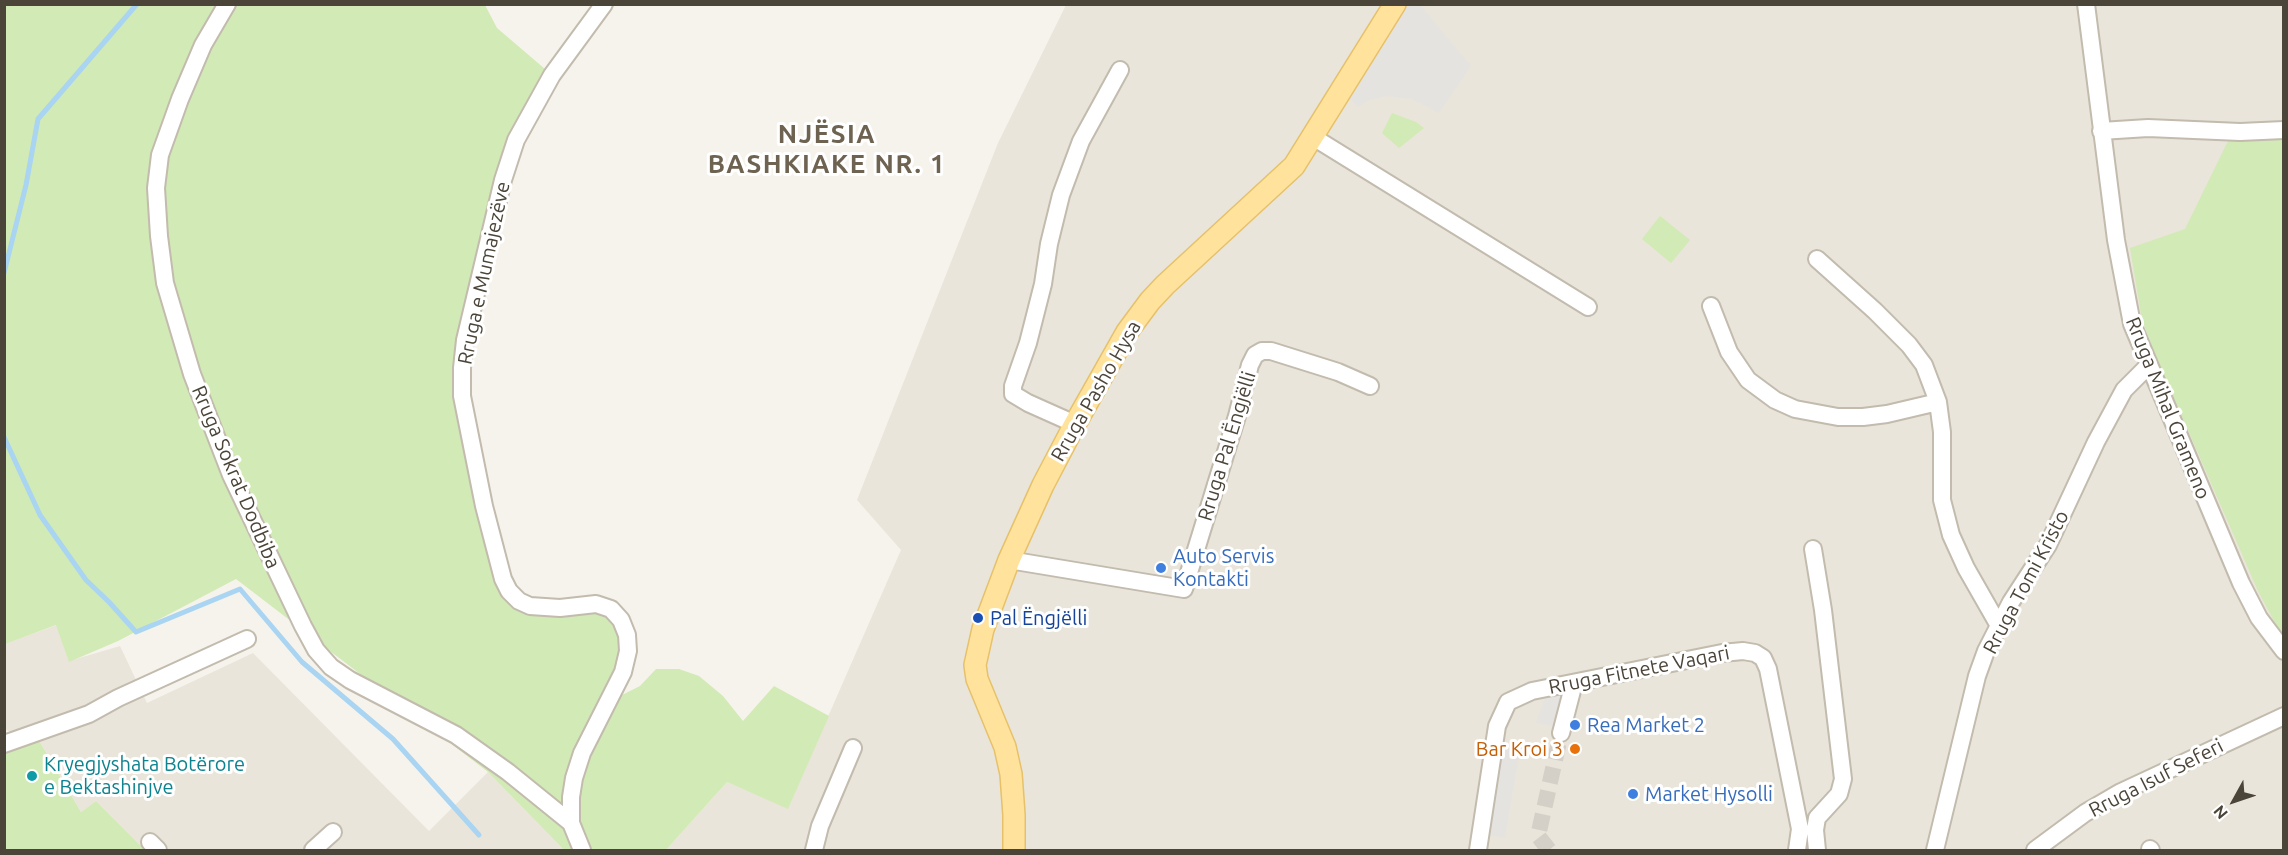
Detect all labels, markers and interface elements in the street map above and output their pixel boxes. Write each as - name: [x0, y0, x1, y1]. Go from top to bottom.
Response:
- district label: NJËSIA BASHKIAKE NR. 1: [708, 118, 946, 180]
- street label: Rruga e Mumajezëve: [453, 179, 515, 367]
- street label: Rruga Mihal Grameno: [2121, 314, 2215, 502]
- street label: Rruga Pasho Hysa: [1046, 316, 1146, 466]
- street label: Rruga Pal Ëngjëlli: [1193, 368, 1261, 524]
- street label: Rruga Sokrat Dodbiba: [187, 382, 285, 572]
- street label: Rruga Tomi Kristo: [1978, 506, 2074, 658]
- place label: Auto Servis Kontakti: [1173, 544, 1274, 591]
- marker: Auto Servis Kontakti: [1154, 561, 1168, 575]
- place label: Pal Ëngjëlli: [990, 606, 1087, 630]
- marker: Pal Ëngjëlli: [971, 611, 985, 625]
- street label: Rruga Fitnete Vaqari: [1546, 641, 1732, 699]
- place label: Rea Market 2: [1587, 713, 1705, 737]
- marker: Rea Market 2: [1568, 718, 1582, 732]
- street label: Rruga Isuf Seferi: [2085, 734, 2227, 822]
- place label: Bar Kroi 3: [1476, 737, 1563, 761]
- marker: Bar Kroi 3: [1568, 742, 1582, 756]
- place label: Kryegjyshata Botërore e Bektashinjve: [44, 752, 245, 799]
- marker: Kryegjyshata Botërore e Bektashinjve: [25, 769, 39, 783]
- north arrow: [2204, 771, 2264, 831]
- place label: Market Hysolli: [1645, 782, 1773, 806]
- marker: Market Hysolli: [1626, 787, 1640, 801]
- text: N: [2209, 802, 2231, 823]

